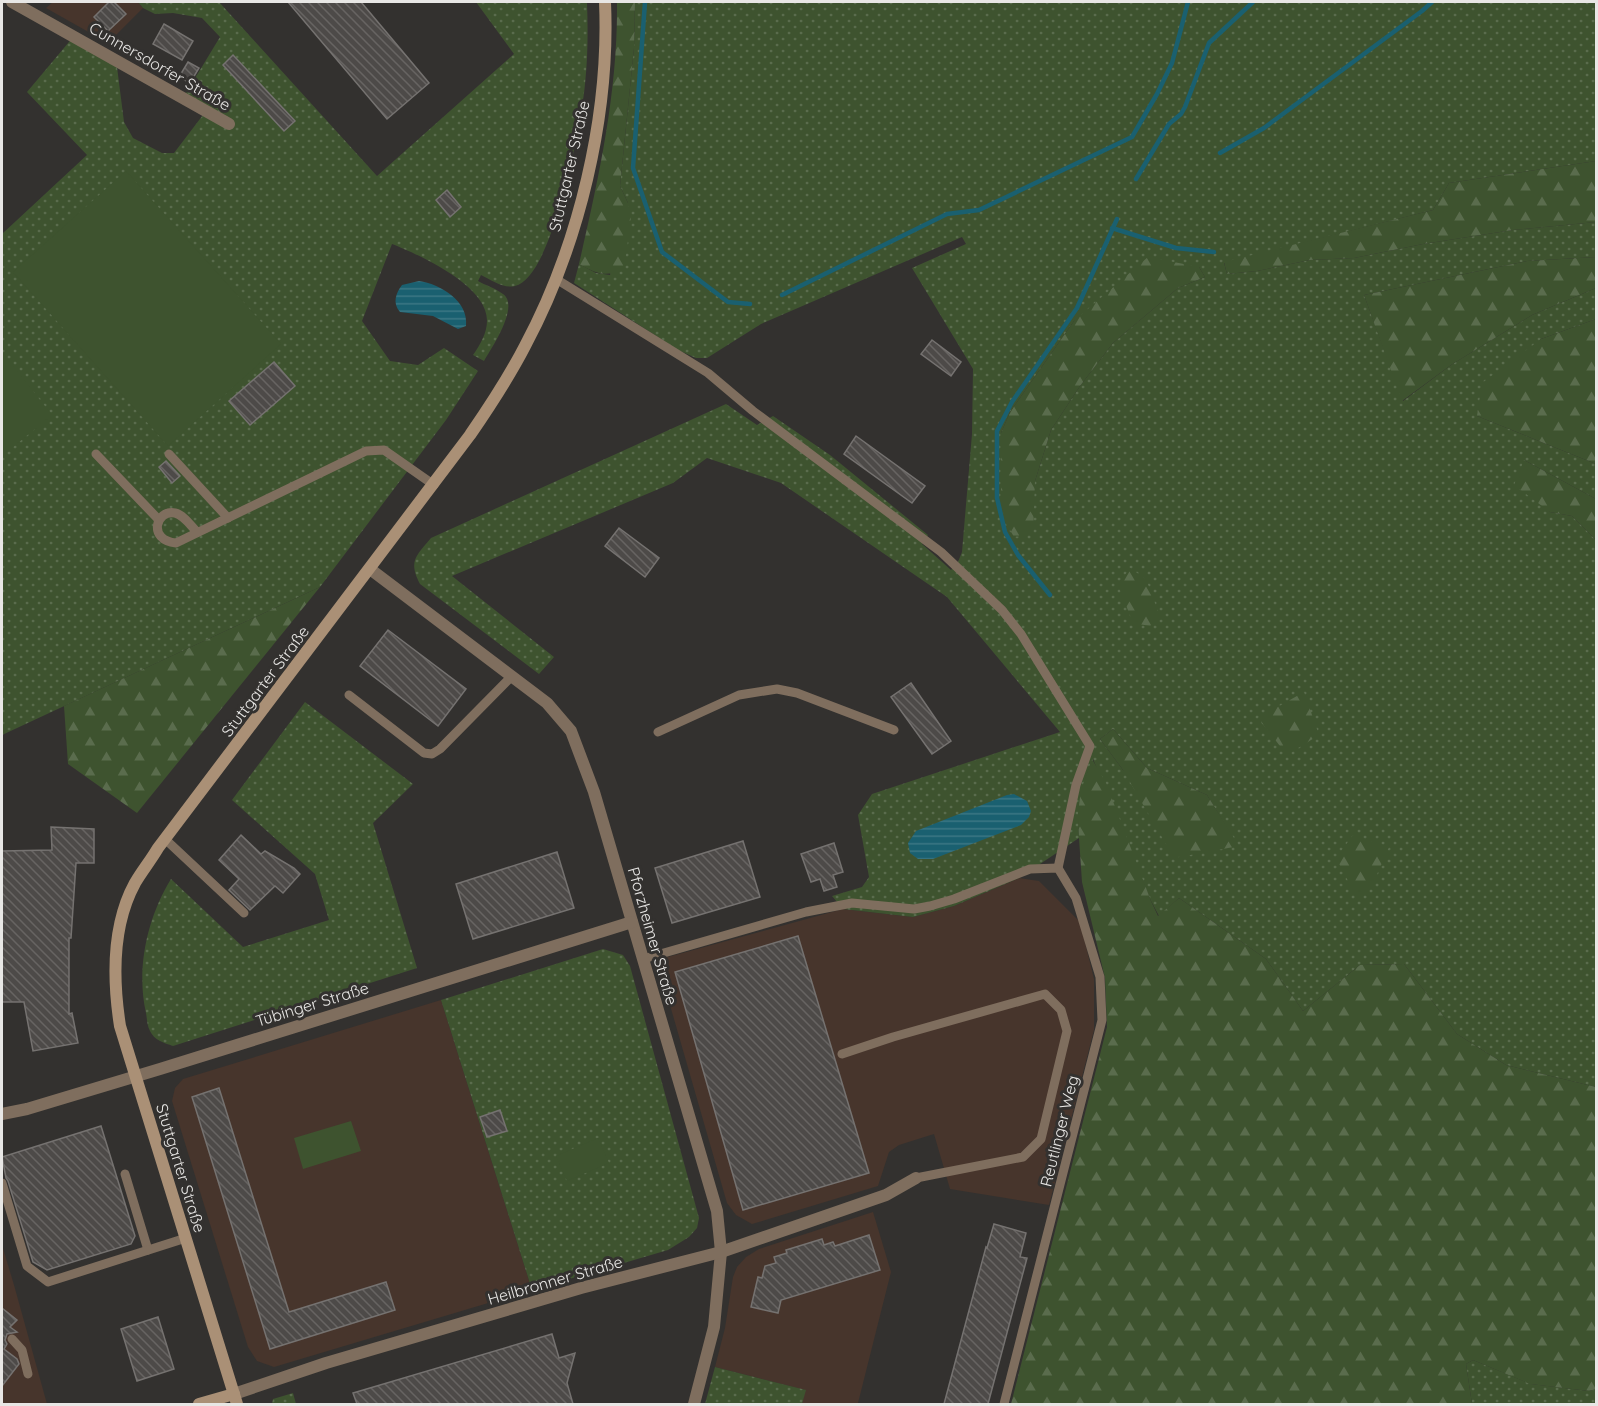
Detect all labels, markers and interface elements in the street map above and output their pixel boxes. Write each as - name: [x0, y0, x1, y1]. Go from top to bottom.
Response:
- street label: Cunnersdorfer Straße: [86, 17, 234, 115]
- street label: Stuttgarter Straße: [544, 99, 594, 233]
- street label: Stuttgarter Straße: [217, 622, 313, 740]
- street label: Pforzheimer Straße: [624, 865, 682, 1007]
- street label: Tübinger Straße: [253, 977, 371, 1031]
- street label: Reutlinger Weg: [1036, 1073, 1082, 1189]
- street label: Stuttgarter Straße: [152, 1101, 210, 1235]
- street label: Heilbronner Straße: [485, 1251, 625, 1309]

